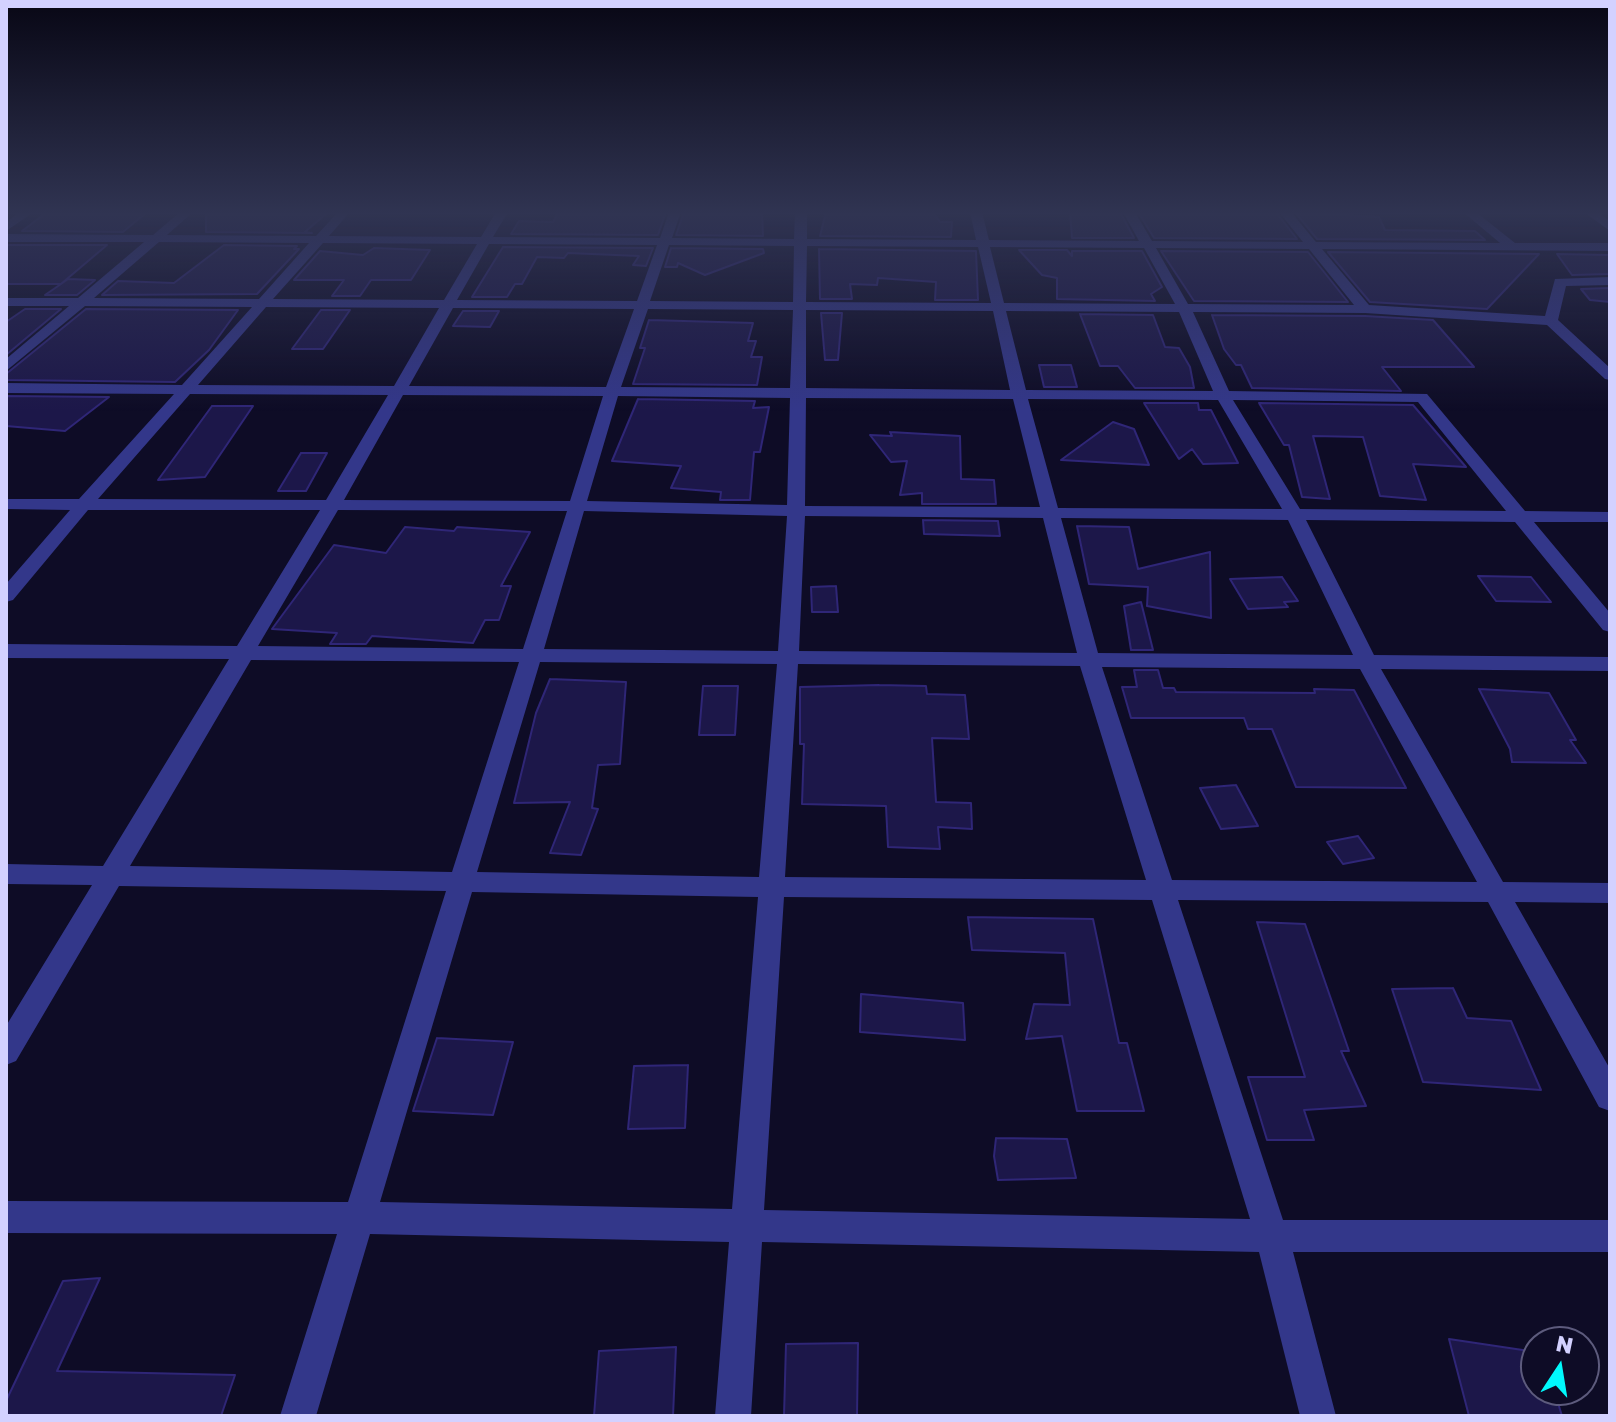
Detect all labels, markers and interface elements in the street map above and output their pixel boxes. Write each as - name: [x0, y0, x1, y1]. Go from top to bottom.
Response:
- north arrow: [1520, 1326, 1600, 1406]
- text: N: [1554, 1329, 1576, 1359]

